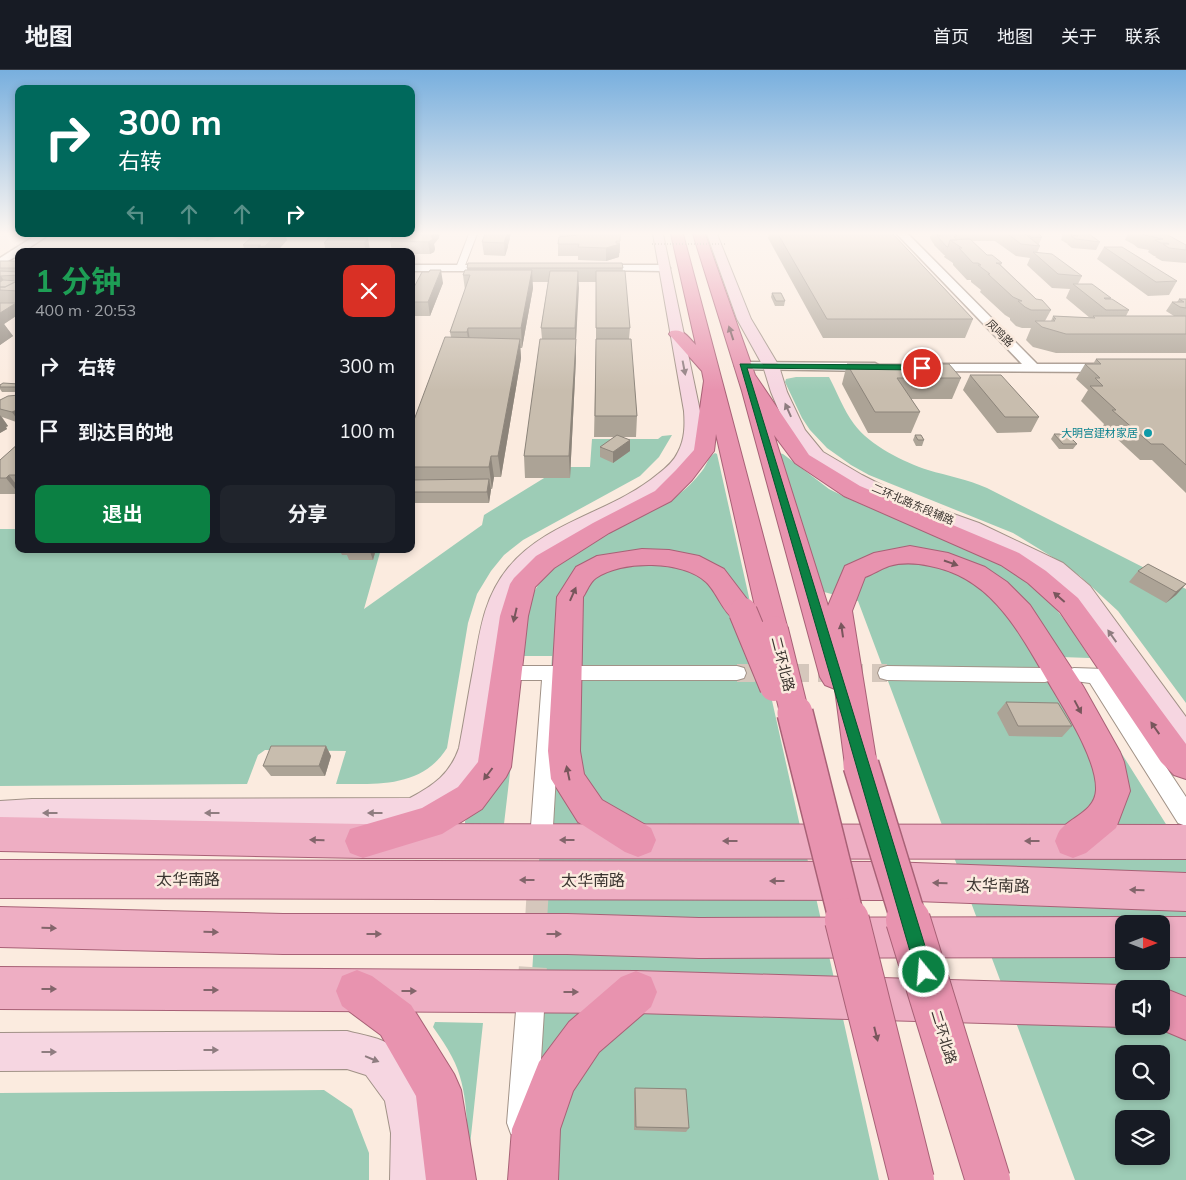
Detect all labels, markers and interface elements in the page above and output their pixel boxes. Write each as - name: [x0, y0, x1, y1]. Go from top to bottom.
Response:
- text: 地图: [25, 21, 73, 51]
- text: 首页: [933, 25, 969, 48]
- text: 地图: [997, 25, 1033, 48]
- text: 关于: [1061, 25, 1097, 48]
- text: 联系: [1125, 25, 1161, 48]
- text: 300 m: [118, 100, 222, 144]
- icon: right: [35, 105, 100, 170]
- text: 右转: [118, 147, 162, 175]
- icon: left: [122, 200, 150, 228]
- icon: ahead: [175, 200, 203, 228]
- icon: ahead: [228, 200, 256, 228]
- icon: right: [281, 200, 309, 228]
- text: 1 分钟: [35, 262, 121, 300]
- button: close: [343, 265, 395, 317]
- text: 400 m · 20:53: [35, 300, 136, 320]
- street label: 凤鸣路: [983, 316, 1017, 350]
- one-way arrow: [727, 325, 735, 340]
- pin: [901, 347, 943, 389]
- icon: right: [35, 352, 63, 380]
- text: 300 m: [339, 354, 395, 378]
- icon: arrive: [908, 354, 936, 382]
- text: 右转: [78, 355, 116, 379]
- one-way arrow: [680, 360, 688, 376]
- one-way arrow: [783, 403, 791, 417]
- icon: arrive: [35, 417, 63, 445]
- text: 100 m: [339, 419, 395, 443]
- text: 到达目的地: [78, 420, 173, 444]
- place label: 大明宫建材家居: [1061, 426, 1138, 440]
- marker: 大明宫建材家居: [1142, 427, 1154, 439]
- street label: 二环北路东段辅路: [870, 480, 956, 528]
- button: 退出: [35, 485, 210, 543]
- button: 分享: [220, 485, 395, 543]
- one-way arrow: [944, 559, 959, 567]
- one-way arrow: [568, 587, 577, 602]
- one-way arrow: [1053, 591, 1066, 602]
- one-way arrow: [510, 608, 518, 624]
- one-way arrow: [838, 622, 846, 638]
- one-way arrow: [1107, 629, 1117, 643]
- street label: 二环北路: [767, 635, 799, 693]
- one-way arrow: [1074, 700, 1083, 713]
- one-way arrow: [1150, 721, 1160, 735]
- one-way arrow: [564, 765, 572, 781]
- one-way arrow: [483, 767, 494, 780]
- one-way arrow: [41, 809, 57, 817]
- one-way arrow: [204, 809, 220, 817]
- one-way arrow: [366, 809, 382, 817]
- one-way arrow: [309, 836, 325, 844]
- one-way arrow: [559, 836, 575, 844]
- one-way arrow: [722, 837, 738, 845]
- one-way arrow: [1024, 837, 1040, 845]
- street label: 太华南路: [156, 869, 220, 889]
- street label: 太华南路: [561, 870, 625, 890]
- street label: 太华南路: [966, 874, 1030, 896]
- one-way arrow: [519, 876, 535, 884]
- one-way arrow: [769, 877, 785, 885]
- one-way arrow: [932, 878, 948, 886]
- one-way arrow: [1129, 886, 1145, 894]
- north arrow: [1115, 915, 1170, 970]
- map controls: [1115, 915, 1170, 1165]
- one-way arrow: [41, 924, 57, 932]
- one-way arrow: [203, 928, 219, 936]
- one-way arrow: [366, 930, 382, 938]
- one-way arrow: [546, 930, 562, 938]
- position arrow: [897, 945, 949, 997]
- button: sound: [1115, 980, 1170, 1035]
- one-way arrow: [41, 985, 57, 993]
- one-way arrow: [203, 986, 219, 994]
- one-way arrow: [401, 987, 417, 995]
- one-way arrow: [563, 988, 579, 996]
- street label: 二环北路: [927, 1008, 961, 1066]
- one-way arrow: [872, 1026, 880, 1041]
- button: search: [1115, 1045, 1170, 1100]
- one-way arrow: [203, 1046, 219, 1054]
- one-way arrow: [41, 1048, 57, 1056]
- one-way arrow: [365, 1055, 379, 1063]
- button: layers: [1115, 1110, 1170, 1165]

